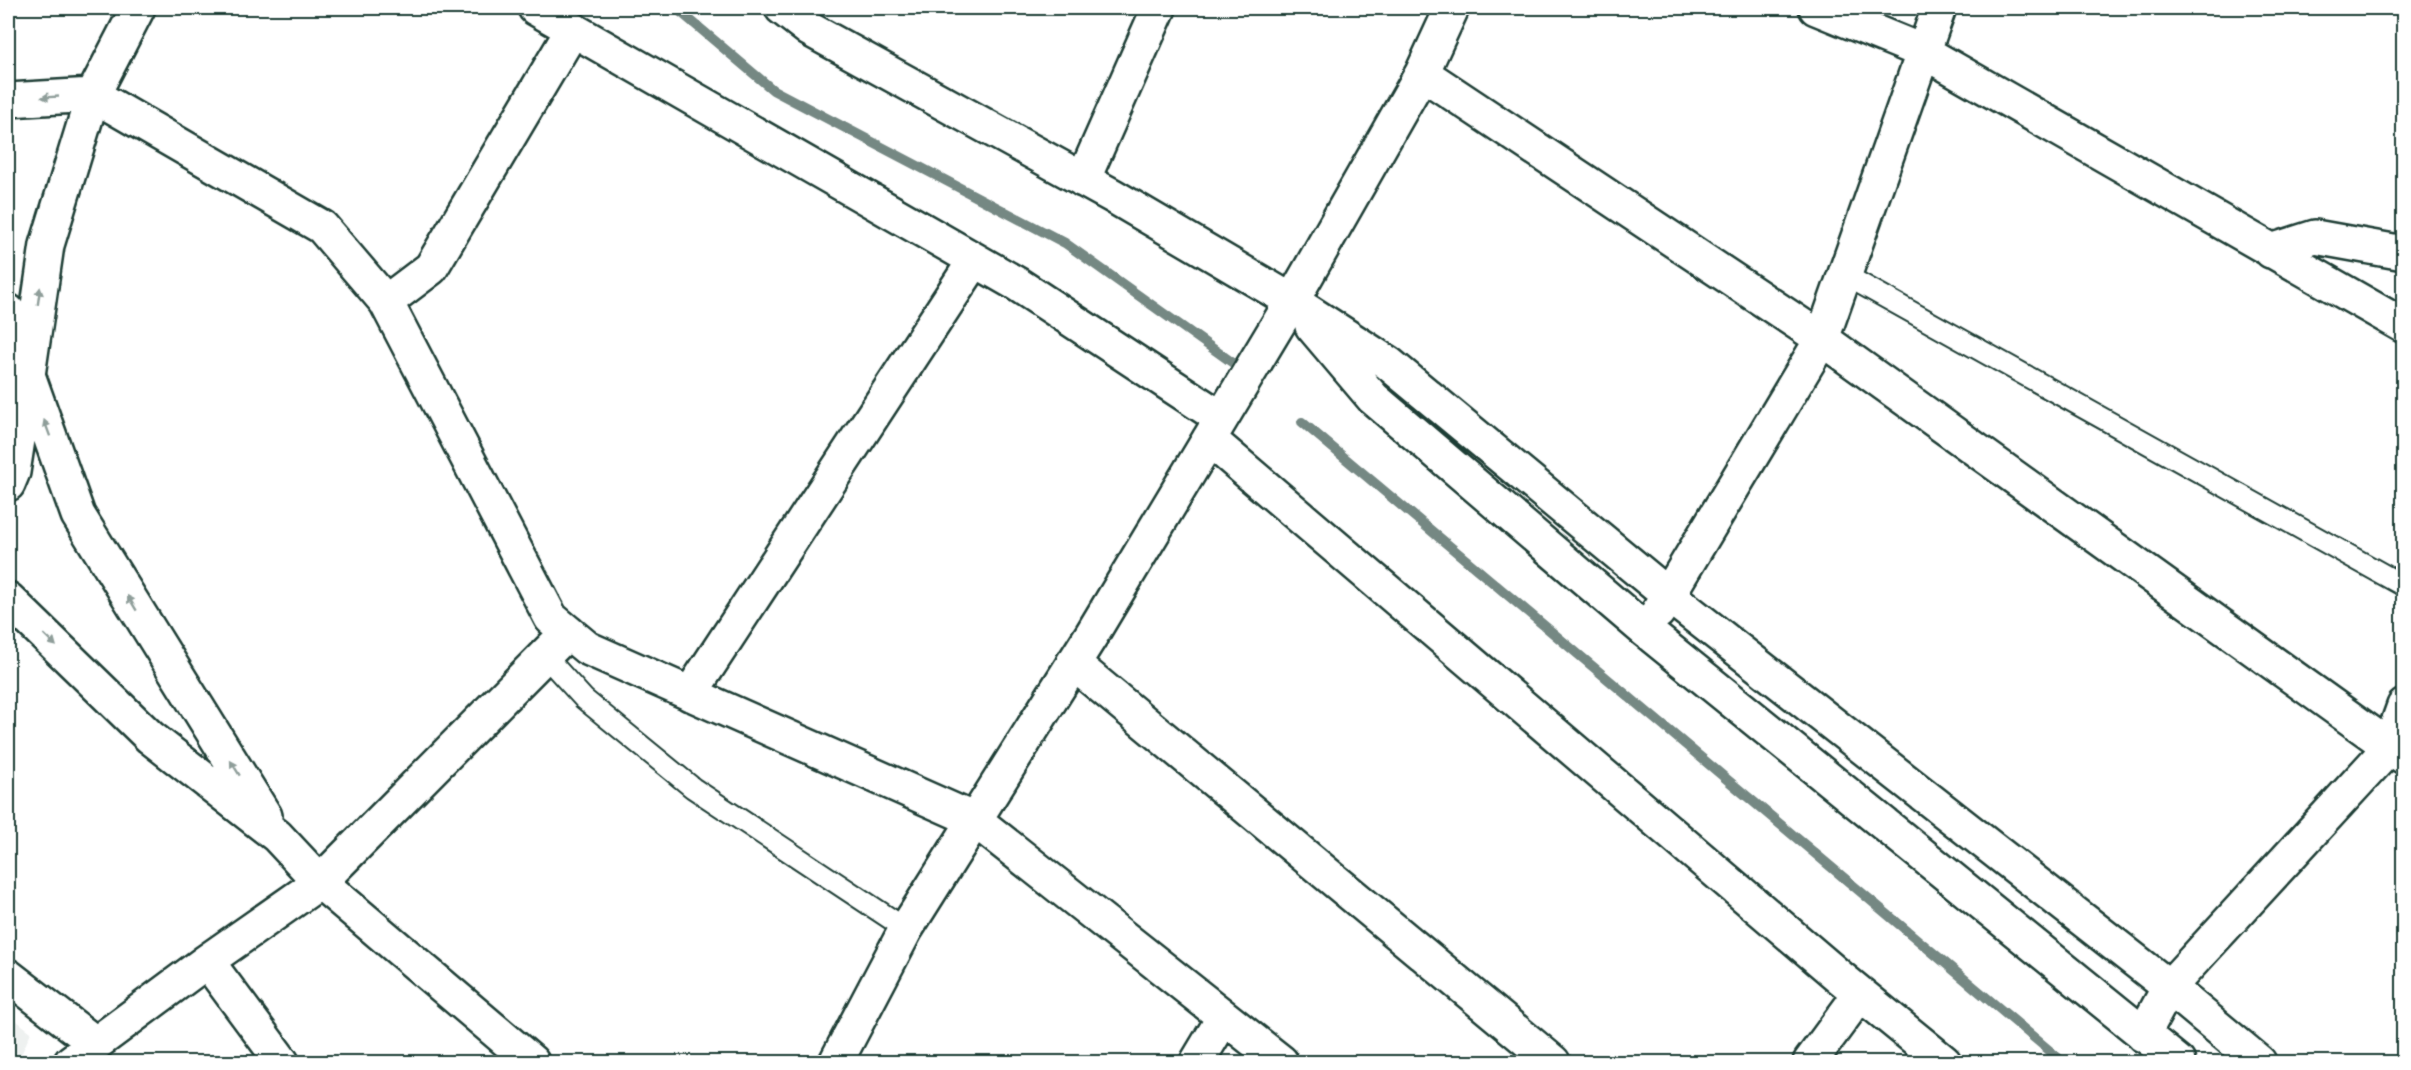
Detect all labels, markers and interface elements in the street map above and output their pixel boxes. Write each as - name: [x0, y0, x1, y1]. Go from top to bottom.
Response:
- one-way arrow: [41, 92, 60, 101]
- one-way arrow: [35, 287, 44, 306]
- one-way arrow: [42, 419, 51, 437]
- one-way arrow: [126, 595, 137, 611]
- one-way arrow: [42, 632, 56, 646]
- one-way arrow: [229, 760, 240, 777]

